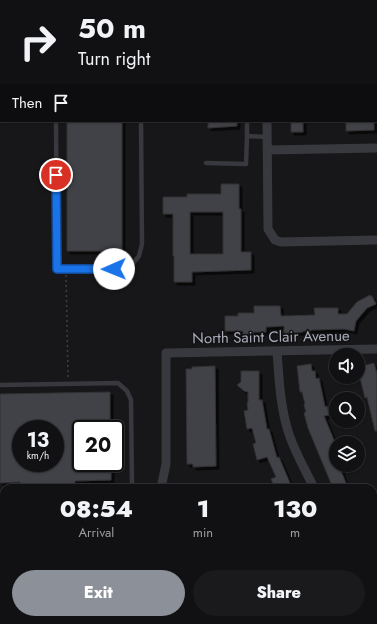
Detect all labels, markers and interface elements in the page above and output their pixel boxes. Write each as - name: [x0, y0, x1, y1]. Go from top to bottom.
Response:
- text: 50 m: [78, 8, 146, 49]
- icon: right: [12, 16, 64, 68]
- text: Turn right: [78, 46, 150, 72]
- text: Then: [12, 92, 42, 114]
- icon: arrive: [50, 92, 72, 114]
- pin: [39, 158, 73, 192]
- icon: arrive: [45, 164, 67, 186]
- position arrow: [93, 248, 135, 290]
- street label: North Saint Clair Avenue: [192, 325, 350, 349]
- map controls: [329, 348, 365, 472]
- button: sound: [329, 348, 365, 384]
- button: search: [329, 392, 365, 428]
- speed limit sign: 20: [72, 420, 124, 472]
- text: 13: [27, 426, 49, 455]
- button: layers: [329, 436, 365, 472]
- text: km/h: [27, 448, 49, 463]
- text: 08:54: [60, 491, 133, 526]
- text: 1: [197, 491, 209, 526]
- text: 130: [273, 491, 317, 526]
- text: Arrival: [79, 523, 114, 542]
- text: min: [193, 523, 213, 542]
- text: m: [290, 523, 300, 542]
- button: Exit: [12, 570, 185, 616]
- button: Share: [193, 570, 365, 616]

